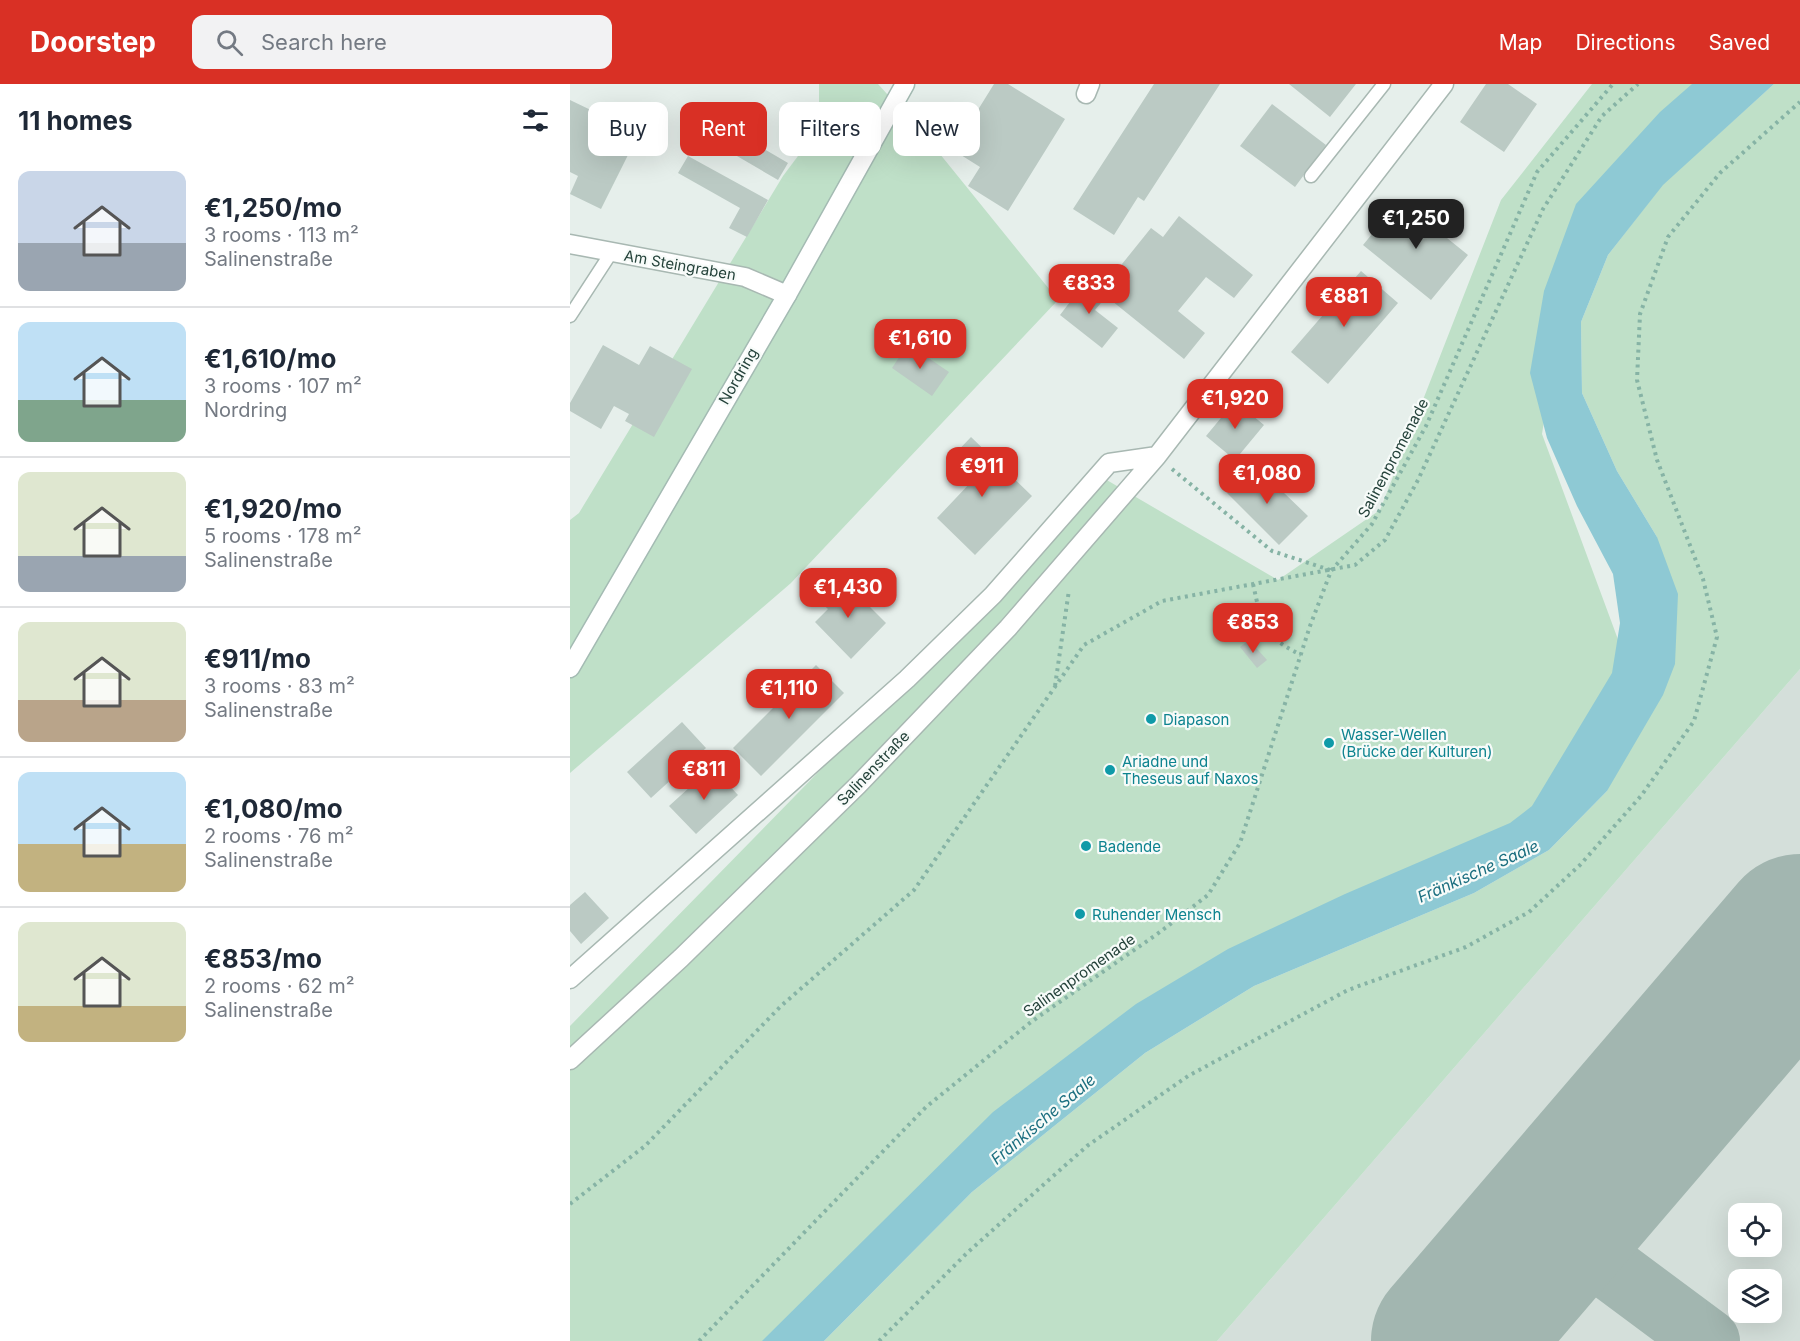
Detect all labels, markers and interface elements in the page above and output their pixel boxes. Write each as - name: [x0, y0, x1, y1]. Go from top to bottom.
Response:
- search box: [192, 15, 612, 69]
- text: Doorstep: [30, 25, 156, 59]
- icon: search: [213, 26, 246, 59]
- text: Search here: [261, 29, 387, 55]
- text: Map: [1499, 30, 1542, 55]
- text: Directions: [1575, 30, 1676, 55]
- text: Saved: [1709, 30, 1770, 55]
- chip: Buy: [588, 102, 668, 156]
- chip: Rent: [680, 102, 767, 156]
- chip: Filters: [779, 102, 881, 156]
- chip: New: [893, 102, 980, 156]
- icon: filters: [519, 104, 552, 137]
- text: 11 homes: [18, 105, 133, 136]
- text: €1,250/mo: [204, 192, 342, 223]
- icon: home: [66, 195, 138, 267]
- pin: €1,250: [1367, 199, 1465, 250]
- text: €1,250: [1382, 206, 1450, 230]
- text: 3 rooms · 113 m²: [204, 223, 359, 247]
- street label: Am Steingraben: [623, 246, 737, 284]
- text: Salinenstraße: [204, 247, 333, 271]
- pin: €833: [1053, 264, 1125, 315]
- text: €833: [1063, 271, 1115, 295]
- pin: €881: [1308, 277, 1380, 328]
- text: €881: [1320, 284, 1368, 308]
- pin: €1,610: [871, 319, 969, 370]
- text: €1,610: [888, 326, 952, 350]
- text: €1,610/mo: [204, 343, 336, 374]
- street label: Nordring: [714, 344, 762, 408]
- icon: home: [66, 346, 138, 418]
- text: 3 rooms · 107 m²: [204, 374, 362, 398]
- pin: €1,920: [1186, 379, 1284, 430]
- text: €1,920: [1201, 386, 1269, 410]
- street label: Salinenpromenade: [1354, 395, 1432, 521]
- text: Nordring: [204, 398, 287, 422]
- pin: €911: [946, 447, 1018, 498]
- text: €911: [960, 454, 1004, 478]
- pin: €1,080: [1218, 454, 1316, 505]
- text: €1,080: [1233, 461, 1301, 485]
- text: €1,920/mo: [204, 493, 342, 524]
- icon: home: [66, 496, 138, 568]
- text: 5 rooms · 178 m²: [204, 524, 362, 548]
- text: Salinenstraße: [204, 548, 333, 572]
- pin: €1,430: [799, 568, 897, 619]
- text: €1,430: [814, 575, 882, 599]
- pin: €853: [1217, 603, 1289, 654]
- text: €853: [1227, 610, 1279, 634]
- text: €911/mo: [204, 643, 311, 674]
- icon: home: [66, 646, 138, 718]
- pin: €1,110: [740, 669, 838, 720]
- text: 3 rooms · 83 m²: [204, 674, 355, 698]
- text: €1,110: [760, 676, 818, 700]
- text: Salinenstraße: [204, 698, 333, 722]
- place label: Diapason: [1163, 710, 1229, 729]
- marker: Diapason: [1144, 712, 1158, 726]
- place label: Wasser-Wellen (Brücke der Kulturen): [1341, 725, 1493, 761]
- street label: Salinenstraße: [833, 727, 913, 809]
- marker: Wasser-Wellen (Brücke der Kulturen): [1322, 736, 1336, 750]
- pin: €811: [668, 750, 740, 801]
- place label: Ariadne und Theseus auf Naxos: [1122, 752, 1259, 788]
- text: €811: [682, 757, 726, 781]
- marker: Ariadne und Theseus auf Naxos: [1103, 763, 1117, 777]
- text: €1,080/mo: [204, 793, 343, 824]
- icon: home: [66, 796, 138, 868]
- text: 2 rooms · 76 m²: [204, 824, 353, 848]
- water label: Fränkische Saale: [1414, 835, 1542, 907]
- place label: Badende: [1098, 837, 1161, 856]
- marker: Badende: [1079, 839, 1093, 853]
- text: Salinenstraße: [204, 848, 333, 872]
- place label: Ruhender Mensch: [1092, 905, 1221, 924]
- marker: Ruhender Mensch: [1073, 907, 1087, 921]
- street label: Salinenpromenade: [1019, 929, 1139, 1021]
- text: €853/mo: [204, 943, 322, 974]
- icon: home: [66, 946, 138, 1018]
- text: 2 rooms · 62 m²: [204, 974, 355, 998]
- text: Salinenstraße: [204, 998, 333, 1022]
- water label: Fränkische Saale: [987, 1069, 1099, 1169]
- map controls: [1728, 1203, 1782, 1323]
- button: locate: [1728, 1203, 1782, 1257]
- button: layers: [1728, 1269, 1782, 1323]

